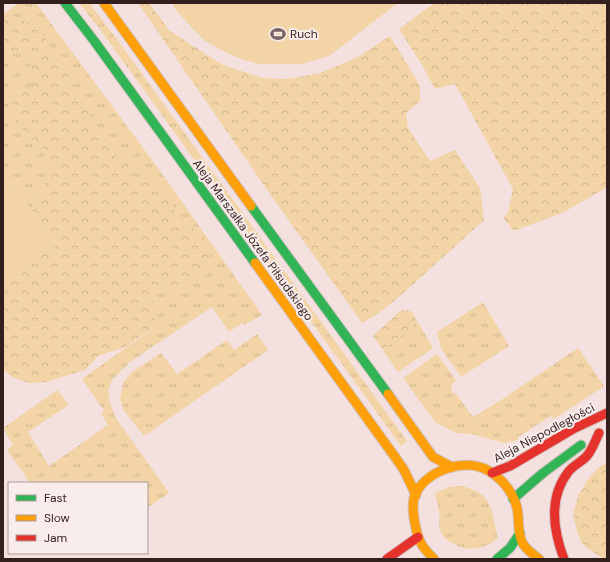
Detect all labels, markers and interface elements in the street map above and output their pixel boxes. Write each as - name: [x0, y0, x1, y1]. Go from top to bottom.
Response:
- sports icon: Ruch: [269, 25, 287, 43]
- place label: Ruch: [290, 26, 318, 42]
- street label: Aleja Marszałka Józefa Piłsudskiego: [189, 156, 317, 324]
- street label: Aleja Niepodległości: [491, 400, 597, 466]
- legend: [8, 482, 148, 554]
- text: Fast: [44, 490, 67, 506]
- text: Slow: [44, 510, 70, 526]
- text: Jam: [44, 530, 67, 546]

